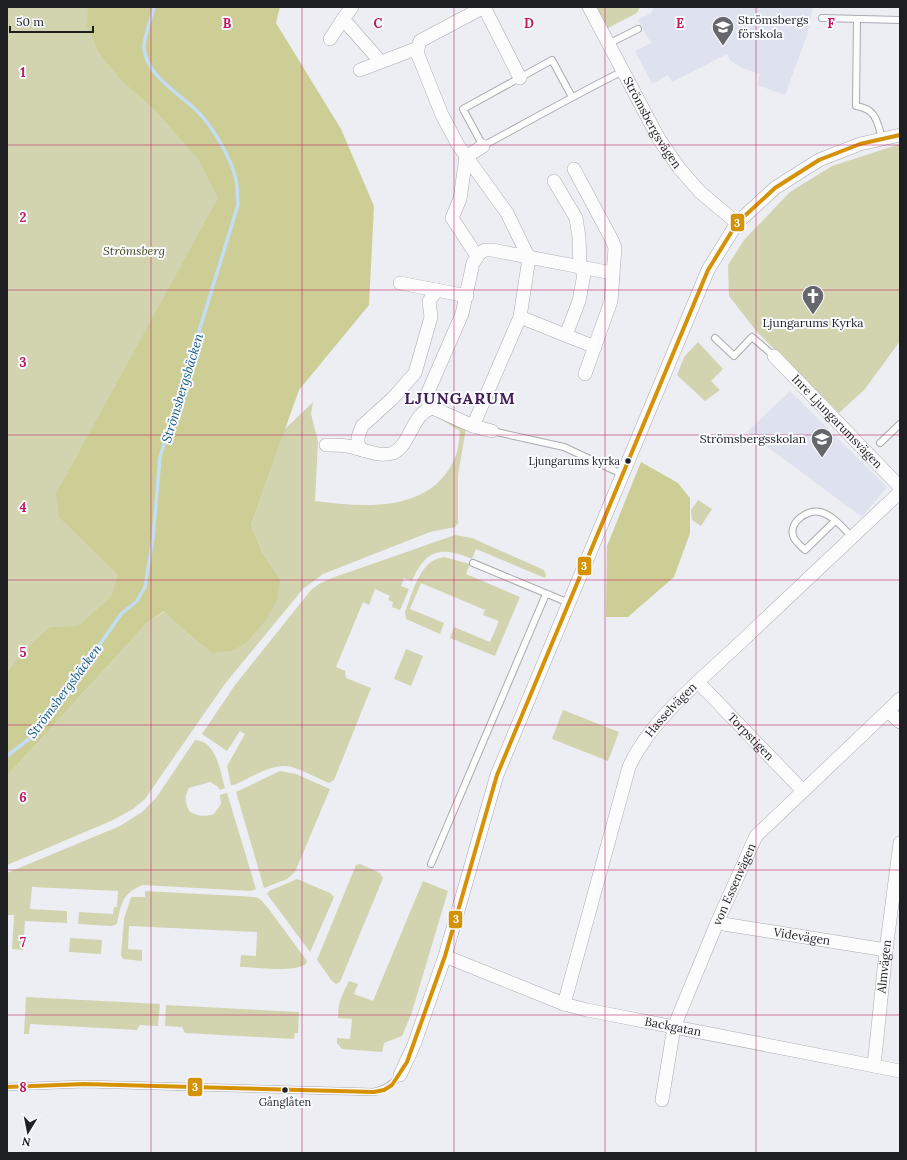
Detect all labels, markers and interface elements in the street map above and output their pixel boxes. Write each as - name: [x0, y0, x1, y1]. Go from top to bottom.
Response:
- scale bar: [10, 8, 93, 34]
- place label: Strömsbergs förskola: [738, 12, 809, 41]
- text: 50 m: [16, 14, 44, 29]
- school or university icon: Strömsbergs förskola: [710, 14, 736, 47]
- text: B: [223, 15, 232, 32]
- text: C: [374, 15, 383, 32]
- text: D: [524, 15, 534, 32]
- text: E: [676, 15, 684, 32]
- text: F: [827, 15, 835, 32]
- text: 1: [20, 64, 26, 81]
- street label: Strömsbergsvägen: [620, 74, 685, 171]
- text: 2: [20, 209, 27, 226]
- line badge: 3: [730, 213, 745, 232]
- text: 3: [734, 216, 740, 230]
- park label: Strömsberg: [103, 243, 165, 258]
- church icon: Ljungarums Kyrka: [800, 283, 826, 316]
- place label: Ljungarums Kyrka: [762, 315, 864, 330]
- water label: Strömsbergsbäcken: [158, 331, 207, 445]
- text: 3: [19, 354, 27, 371]
- street label: Inre Ljungarumsvägen: [789, 371, 886, 471]
- district label: LJUNGARUM: [404, 388, 516, 408]
- school or university icon: Strömsbergsskolan: [809, 426, 835, 459]
- place label: Strömsbergsskolan: [700, 431, 806, 446]
- place label: Ljungarums kyrka: [529, 454, 620, 468]
- marker: Ljungarums kyrka: [623, 456, 633, 466]
- text: 4: [19, 499, 27, 516]
- line badge: 3: [577, 556, 592, 576]
- text: 3: [581, 559, 587, 573]
- water label: Strömsbergsbäcken: [23, 641, 105, 742]
- text: 5: [19, 644, 27, 661]
- street label: Hasselvägen: [642, 679, 699, 740]
- street label: Torpstigen: [725, 709, 777, 763]
- text: 6: [19, 789, 27, 806]
- street label: von Essenvägen: [709, 841, 759, 927]
- line badge: 3: [448, 910, 463, 929]
- text: 3: [453, 912, 459, 926]
- street label: Videvägen: [772, 924, 831, 948]
- text: 7: [20, 934, 26, 951]
- street label: Almvägen: [873, 939, 894, 995]
- street label: Backgatan: [643, 1013, 703, 1039]
- line badge: 3: [187, 1077, 203, 1097]
- text: 8: [19, 1079, 27, 1096]
- text: 3: [192, 1080, 198, 1094]
- marker: Gånglåten: [280, 1085, 290, 1095]
- place label: Gånglåten: [259, 1095, 312, 1109]
- north arrow: [8, 1112, 48, 1152]
- text: N: [20, 1134, 32, 1149]

